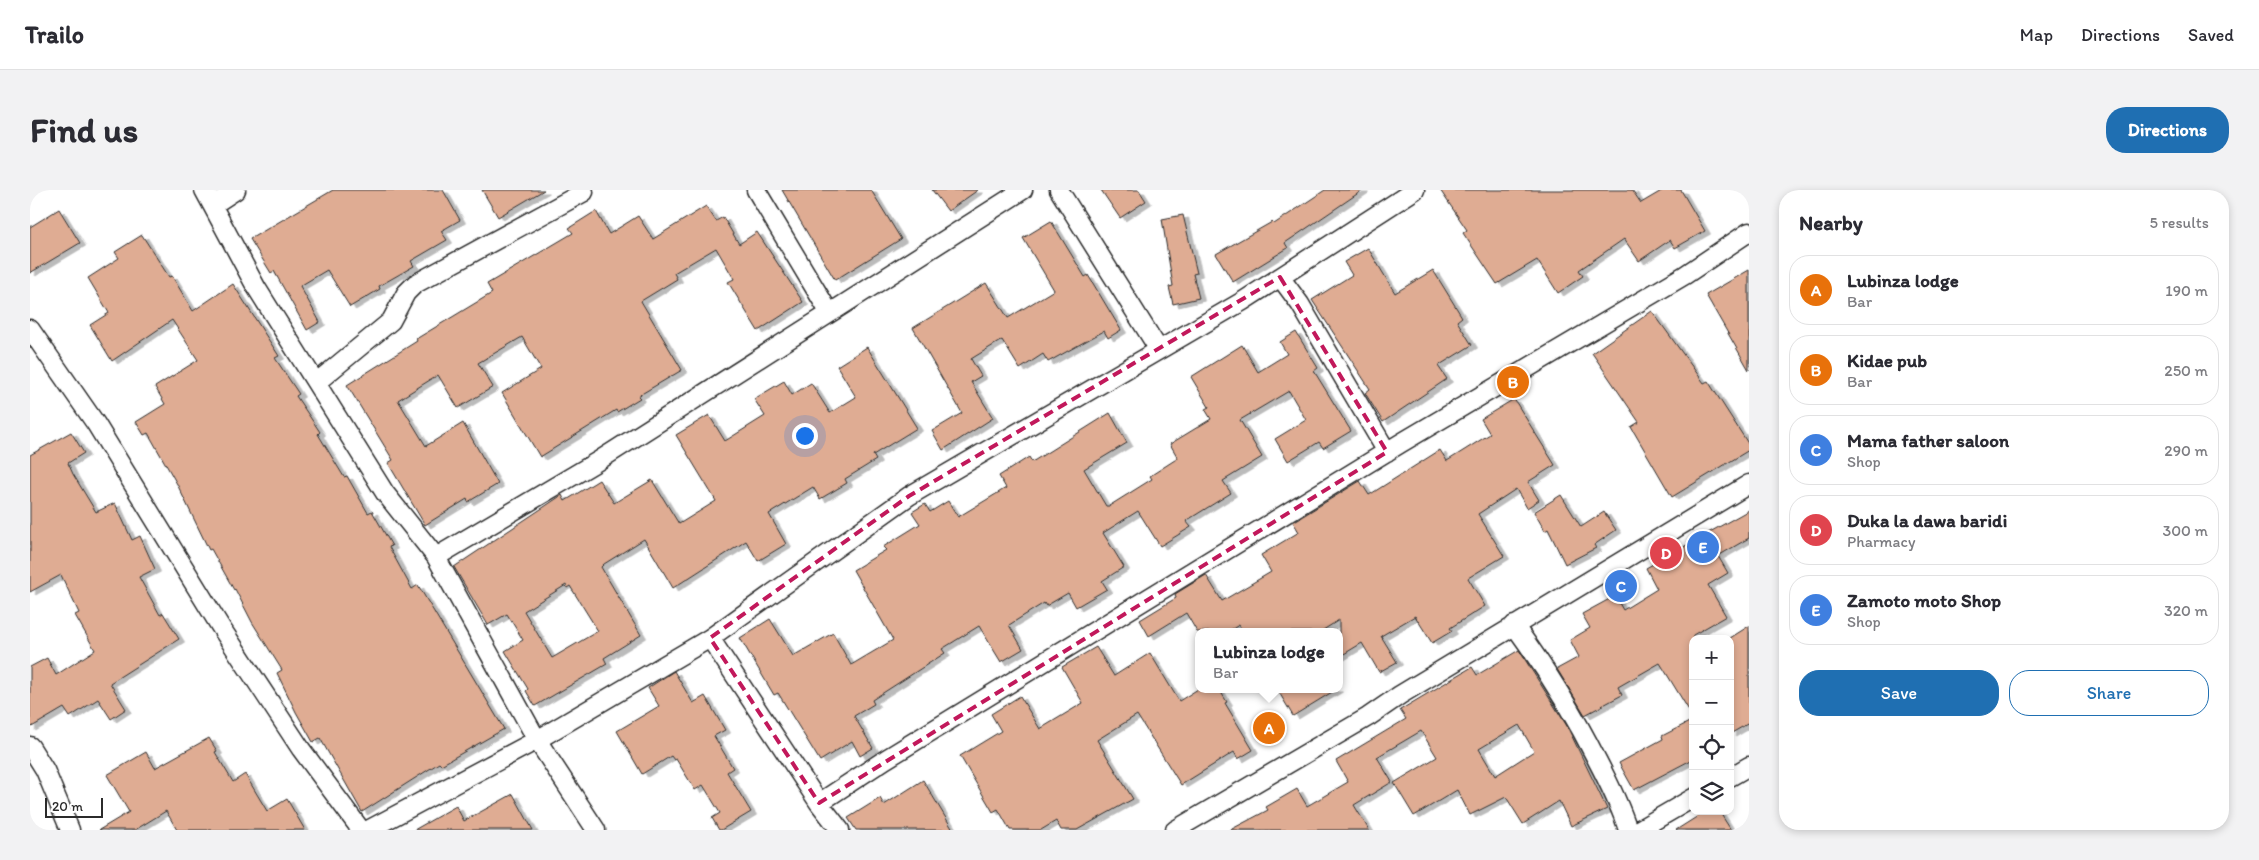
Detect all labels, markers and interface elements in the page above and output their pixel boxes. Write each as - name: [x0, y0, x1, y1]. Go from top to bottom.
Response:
- text: Trailo: [25, 20, 84, 49]
- text: Map: [2020, 24, 2053, 46]
- text: Directions: [2081, 24, 2160, 46]
- text: Saved: [2188, 24, 2234, 46]
- button: Directions: [2106, 107, 2229, 153]
- text: Find us: [30, 109, 138, 151]
- text: Nearby: [1799, 210, 1863, 235]
- text: 5 results: [2149, 213, 2209, 232]
- text: Lubinza lodge: [1847, 269, 1959, 292]
- text: A: [1811, 281, 1821, 300]
- text: 190 m: [2165, 281, 2208, 300]
- text: Bar: [1847, 292, 1872, 311]
- text: Kidae pub: [1847, 349, 1927, 372]
- text: B: [1811, 361, 1821, 380]
- text: 250 m: [2164, 361, 2208, 380]
- pin: B: [1497, 363, 1529, 401]
- text: Bar: [1847, 372, 1872, 391]
- your location: [792, 423, 818, 449]
- text: Mama father saloon: [1847, 429, 2009, 452]
- text: C: [1811, 441, 1821, 460]
- text: 290 m: [2164, 441, 2208, 460]
- text: Shop: [1847, 452, 1881, 471]
- text: Duka la dawa baridi: [1847, 509, 2007, 532]
- text: D: [1811, 521, 1821, 540]
- text: 300 m: [2163, 521, 2208, 540]
- pin: E: [1687, 528, 1719, 566]
- text: Pharmacy: [1847, 532, 1915, 551]
- pin: D: [1650, 534, 1682, 572]
- pin: C: [1605, 567, 1637, 605]
- text: Zamoto moto Shop: [1847, 589, 2001, 612]
- text: E: [1812, 601, 1820, 620]
- text: 320 m: [2164, 601, 2208, 620]
- text: Shop: [1847, 612, 1881, 631]
- popup: [1195, 628, 1343, 693]
- map controls: [1689, 635, 1734, 815]
- button: +: [1689, 635, 1734, 680]
- text: Lubinza lodge: [1213, 640, 1325, 663]
- text: Bar: [1213, 663, 1238, 682]
- button: Save: [1799, 670, 1999, 716]
- button: Share: [2009, 670, 2209, 716]
- button: −: [1689, 680, 1734, 725]
- pin: A: [1253, 709, 1285, 747]
- button: locate: [1689, 725, 1734, 770]
- button: layers: [1689, 770, 1734, 815]
- scale bar: [45, 795, 102, 818]
- text: 20 m: [52, 798, 83, 815]

